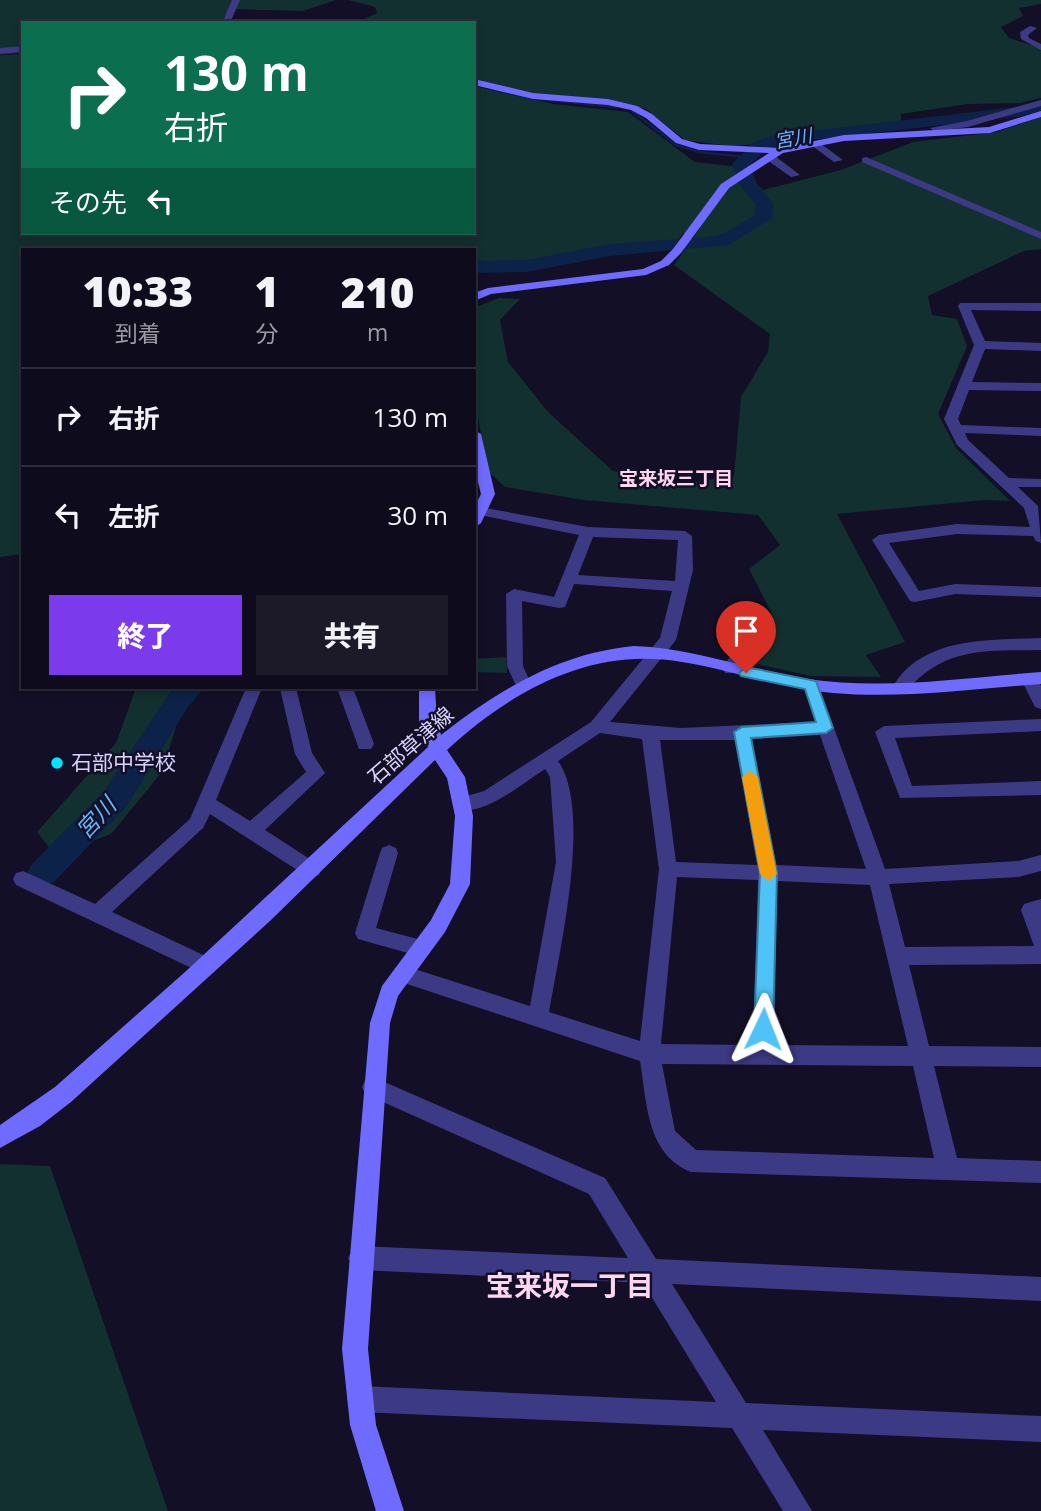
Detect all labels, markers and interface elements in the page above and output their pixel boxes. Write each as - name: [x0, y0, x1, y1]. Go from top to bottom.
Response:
- text: 130 m: [164, 39, 309, 105]
- icon: right: [49, 49, 140, 140]
- text: 右折: [164, 105, 228, 148]
- water label: 宮川: [772, 122, 816, 154]
- icon: left: [141, 182, 179, 220]
- text: その先: [49, 184, 127, 220]
- text: 10:33: [82, 262, 193, 319]
- text: 1: [255, 262, 279, 319]
- text: 210: [341, 263, 414, 320]
- text: m: [367, 316, 388, 348]
- text: 到着: [115, 317, 161, 349]
- text: 分: [255, 317, 278, 349]
- icon: right: [49, 398, 87, 436]
- text: 130 m: [373, 399, 448, 435]
- text: 右折: [108, 400, 160, 436]
- district label: 宝来坂三丁目: [619, 465, 733, 491]
- icon: left: [49, 496, 87, 534]
- text: 30 m: [387, 497, 448, 533]
- text: 左折: [108, 498, 160, 534]
- button: 終了: [49, 595, 242, 675]
- button: 共有: [256, 595, 448, 675]
- pin: [716, 601, 776, 673]
- icon: arrive: [727, 612, 765, 650]
- street label: 石部草津線: [362, 700, 459, 790]
- place label: 石部中学校: [71, 748, 176, 776]
- marker: 石部中学校: [49, 755, 65, 771]
- water label: 宮川: [68, 787, 125, 845]
- position arrow: [726, 992, 800, 1066]
- district label: 宝来坂一丁目: [486, 1266, 654, 1304]

